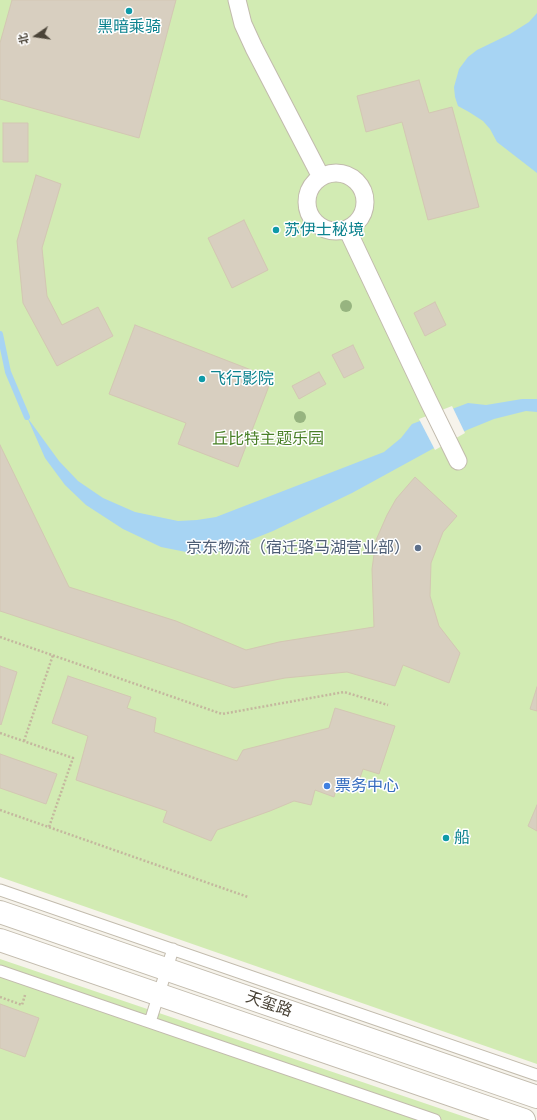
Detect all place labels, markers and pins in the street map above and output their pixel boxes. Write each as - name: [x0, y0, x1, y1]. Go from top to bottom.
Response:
- marker: 黑暗乘骑: [124, 6, 134, 16]
- place label: 黑暗乘骑: [97, 17, 161, 37]
- place label: 苏伊士秘境: [284, 220, 364, 240]
- marker: 苏伊士秘境: [271, 225, 281, 235]
- place label: 飞行影院: [210, 369, 274, 389]
- marker: 飞行影院: [197, 374, 207, 384]
- place label: 京东物流（宿迁骆马湖营业部）: [186, 538, 410, 558]
- marker: 京东物流（宿迁骆马湖营业部）: [413, 543, 423, 553]
- place label: 票务中心: [335, 776, 399, 796]
- marker: 票务中心: [322, 781, 332, 791]
- place label: 船: [454, 828, 470, 848]
- marker: 船: [441, 833, 451, 843]

